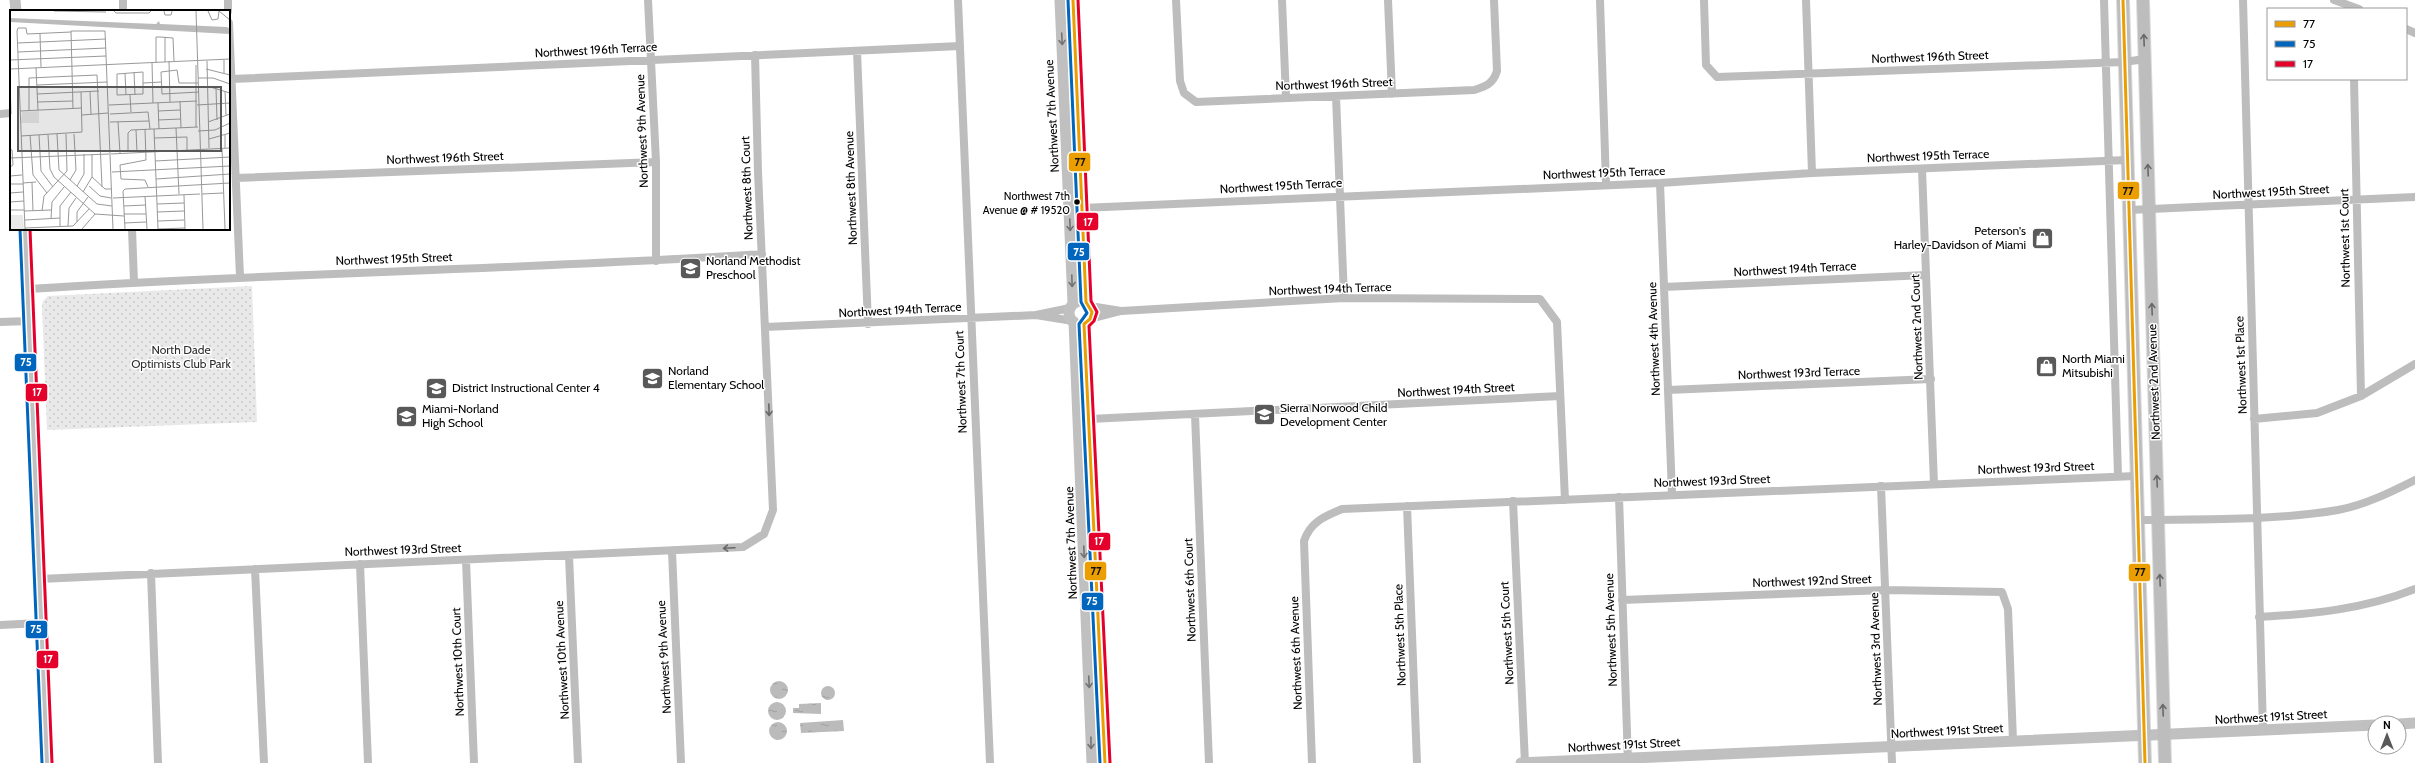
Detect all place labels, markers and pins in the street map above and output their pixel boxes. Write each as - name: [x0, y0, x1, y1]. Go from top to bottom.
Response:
- place label: Northwest 7th Avenue @ # 19520: [983, 189, 1070, 217]
- marker: Northwest 7th Avenue @ # 19520: [1072, 197, 1082, 207]
- place label: Peterson's Harley-Davidson of Miami: [1894, 223, 2026, 252]
- shop icon: Peterson's Harley-Davidson of Miami: [2029, 225, 2055, 251]
- place label: Norland Methodist Preschool: [706, 253, 800, 282]
- school or university icon: Norland Methodist Preschool: [677, 255, 703, 281]
- place label: North Miami Mitsubishi: [2062, 351, 2125, 380]
- shop icon: North Miami Mitsubishi: [2033, 353, 2059, 379]
- place label: Norland Elementary School: [668, 363, 764, 392]
- school or university icon: Norland Elementary School: [640, 365, 666, 391]
- school or university icon: District Instructional Center 4: [423, 375, 449, 401]
- place label: District Instructional Center 4: [452, 380, 600, 395]
- place label: Sierra Norwood Child Development Center: [1280, 400, 1387, 429]
- place label: Miami-Norland High School: [422, 401, 499, 430]
- school or university icon: Sierra Norwood Child Development Center: [1251, 402, 1277, 428]
- school or university icon: Miami-Norland High School: [394, 403, 420, 429]

